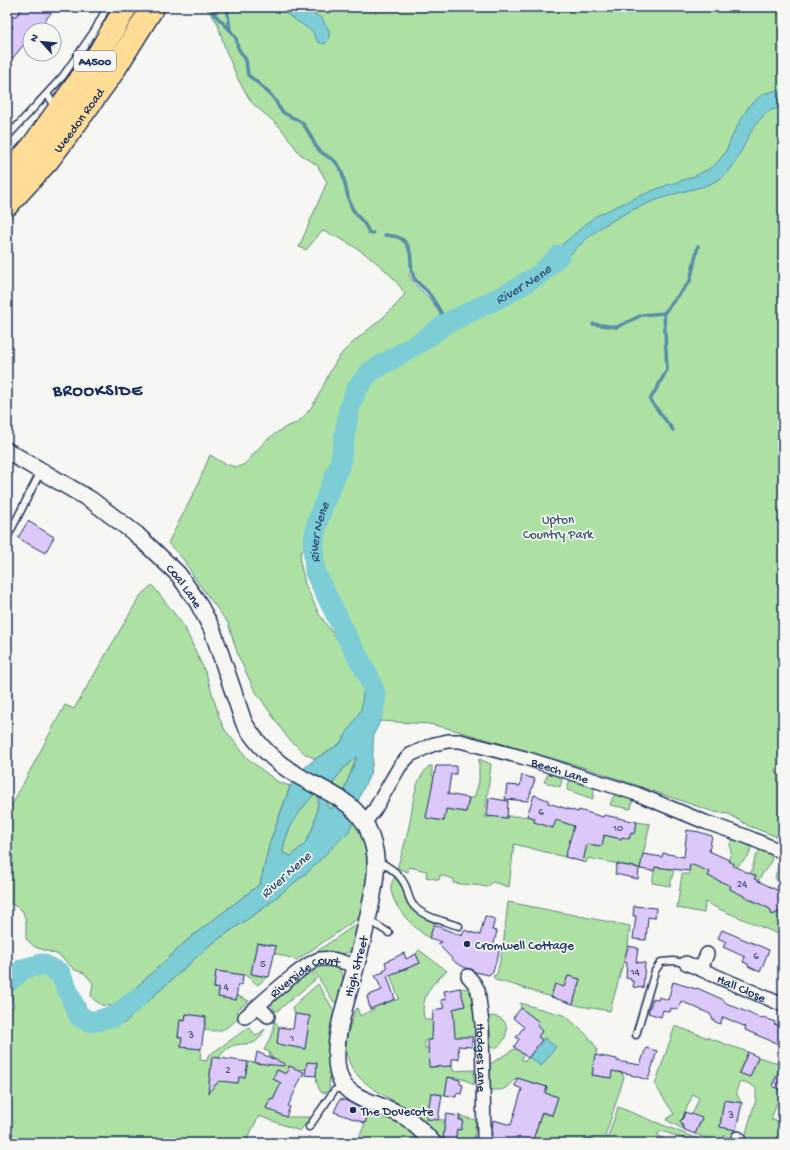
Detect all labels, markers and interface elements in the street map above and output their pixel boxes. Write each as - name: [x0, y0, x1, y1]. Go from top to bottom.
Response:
- north arrow: [22, 22, 62, 62]
- text: N: [28, 32, 42, 44]
- road number: A4500: [74, 51, 116, 71]
- street label: Weedon Road: [51, 85, 109, 157]
- water label: River Nene: [493, 261, 556, 309]
- district label: BROOKSIDE: [52, 382, 143, 402]
- water label: River Nene: [307, 499, 335, 563]
- park label: Upton Country Park: [523, 513, 594, 543]
- street label: Coal Lane: [162, 562, 205, 612]
- street label: Beech Lane: [528, 755, 590, 788]
- house number: 6: [538, 807, 544, 819]
- house number: 10: [612, 823, 623, 835]
- water label: River Nene: [258, 848, 316, 903]
- house number: 24: [737, 879, 748, 891]
- street label: High Street: [342, 933, 373, 999]
- marker: Cromwell Cottage: [462, 939, 472, 949]
- place label: Cromwell Cottage: [475, 939, 574, 954]
- house number: 6: [753, 951, 759, 963]
- street label: Riverside Court: [267, 953, 343, 1002]
- house number: 5: [260, 959, 266, 971]
- house number: 14: [629, 967, 641, 979]
- street label: Hall Close: [714, 972, 768, 1007]
- house number: 4: [223, 982, 229, 994]
- street label: Hodges Lane: [472, 1023, 488, 1092]
- house number: 3: [187, 1030, 194, 1042]
- house number: 1: [289, 1033, 294, 1045]
- house number: 2: [225, 1065, 231, 1077]
- marker: The Dovecote: [348, 1105, 358, 1115]
- place label: The Dovecote: [360, 1105, 434, 1120]
- house number: 3: [727, 1110, 734, 1122]

